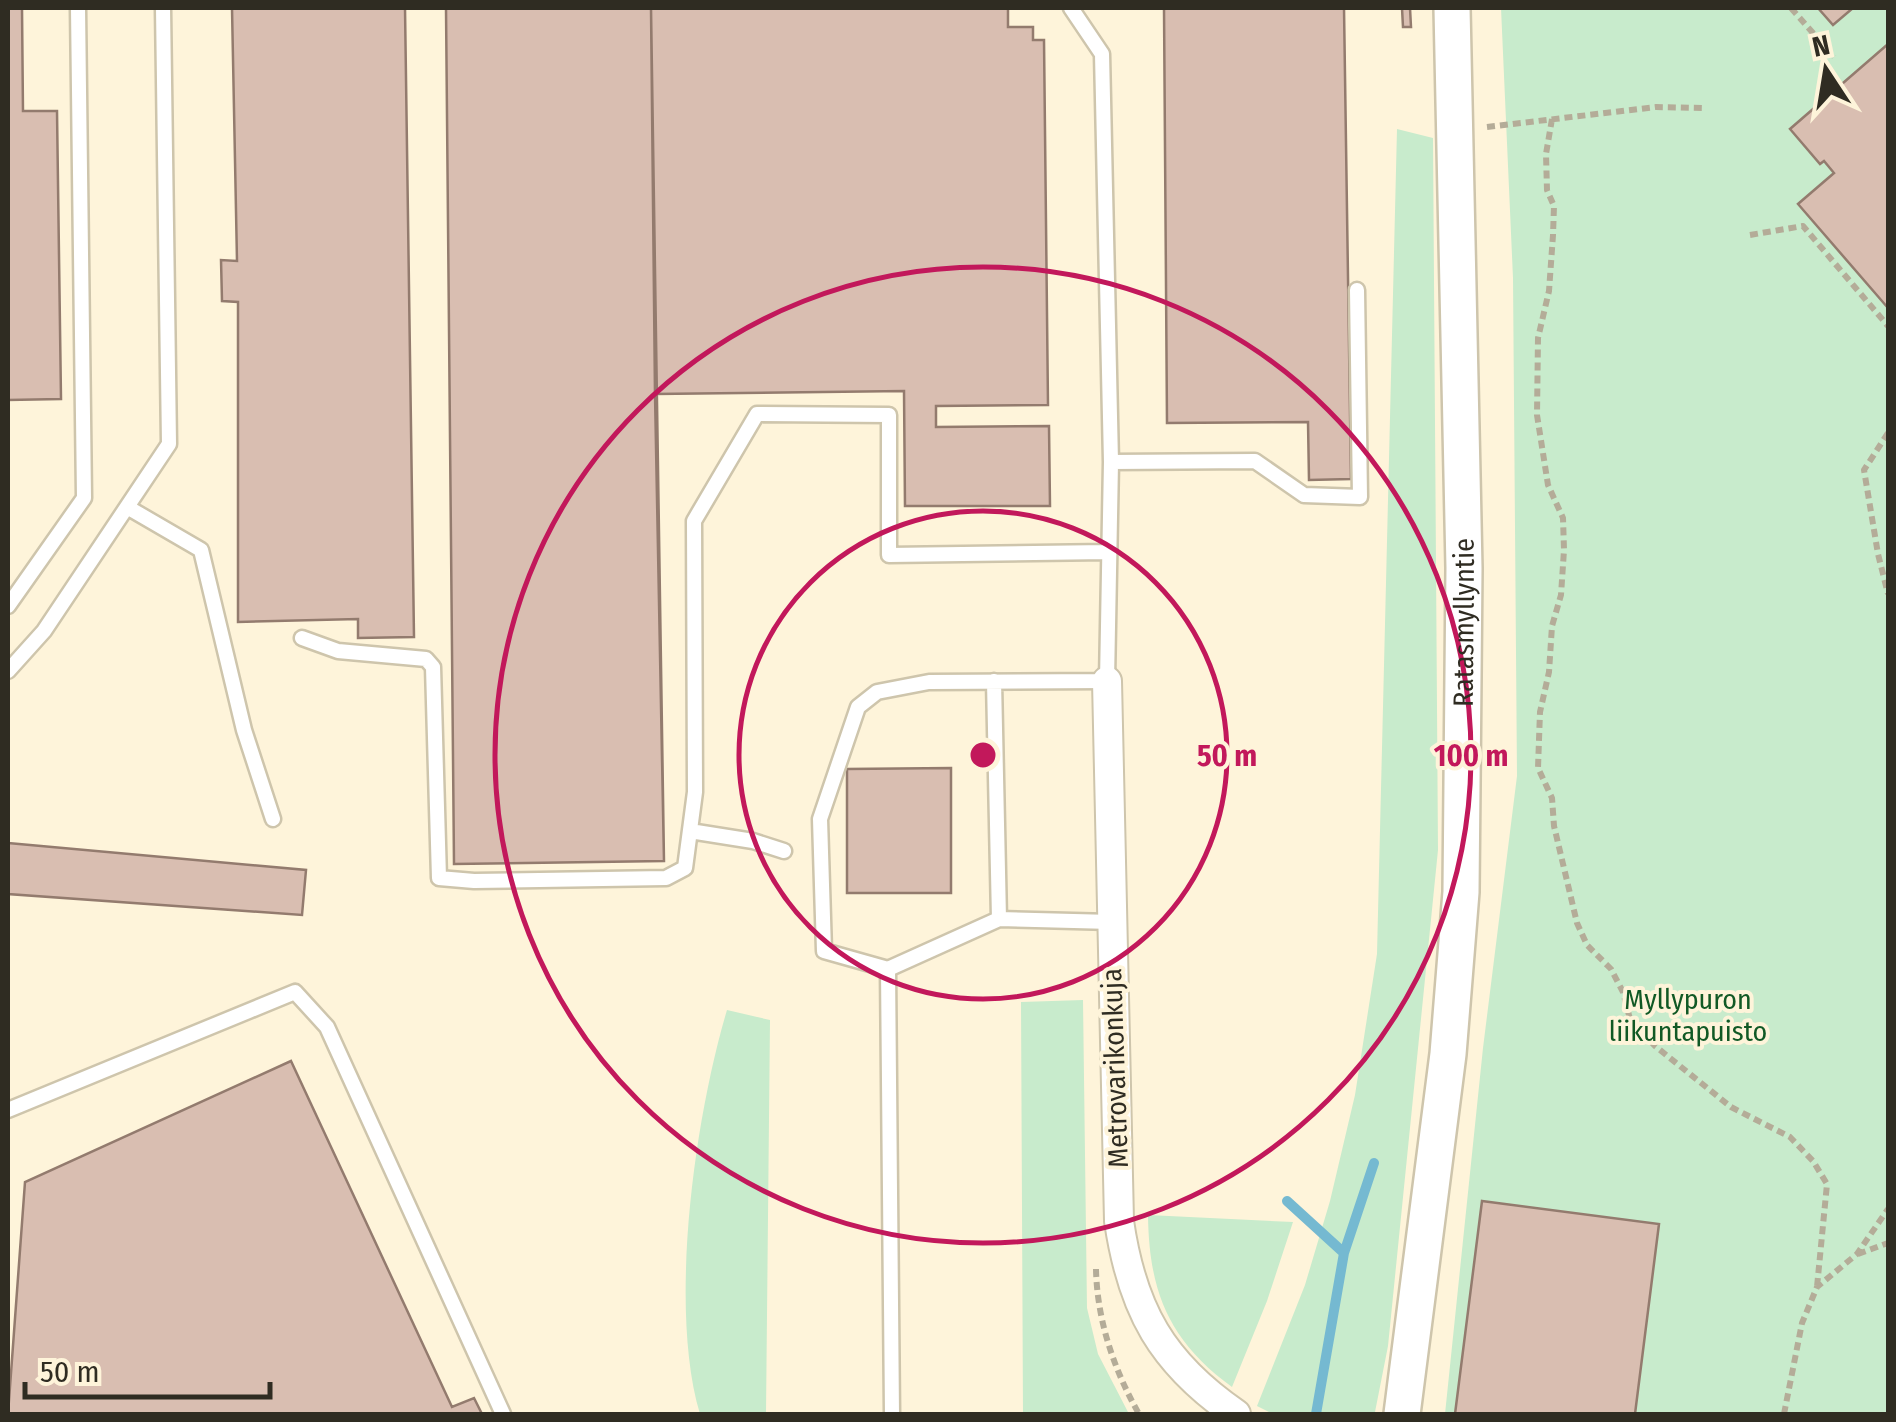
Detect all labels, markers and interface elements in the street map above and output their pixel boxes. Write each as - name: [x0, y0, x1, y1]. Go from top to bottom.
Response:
- north arrow: [1776, 20, 1876, 120]
- text: N: [1809, 28, 1833, 64]
- street label: Ratasmyllyntie: [1446, 538, 1480, 707]
- centre of rings: [965, 737, 1001, 773]
- text: 50 m: [1197, 738, 1257, 774]
- text: 100 m: [1434, 738, 1508, 774]
- street label: Metrovarikonkuja: [1095, 968, 1135, 1168]
- park label: Myllypuron liikuntapuisto: [1609, 983, 1767, 1048]
- scale bar: [25, 1337, 270, 1399]
- text: 50 m: [40, 1354, 100, 1390]

